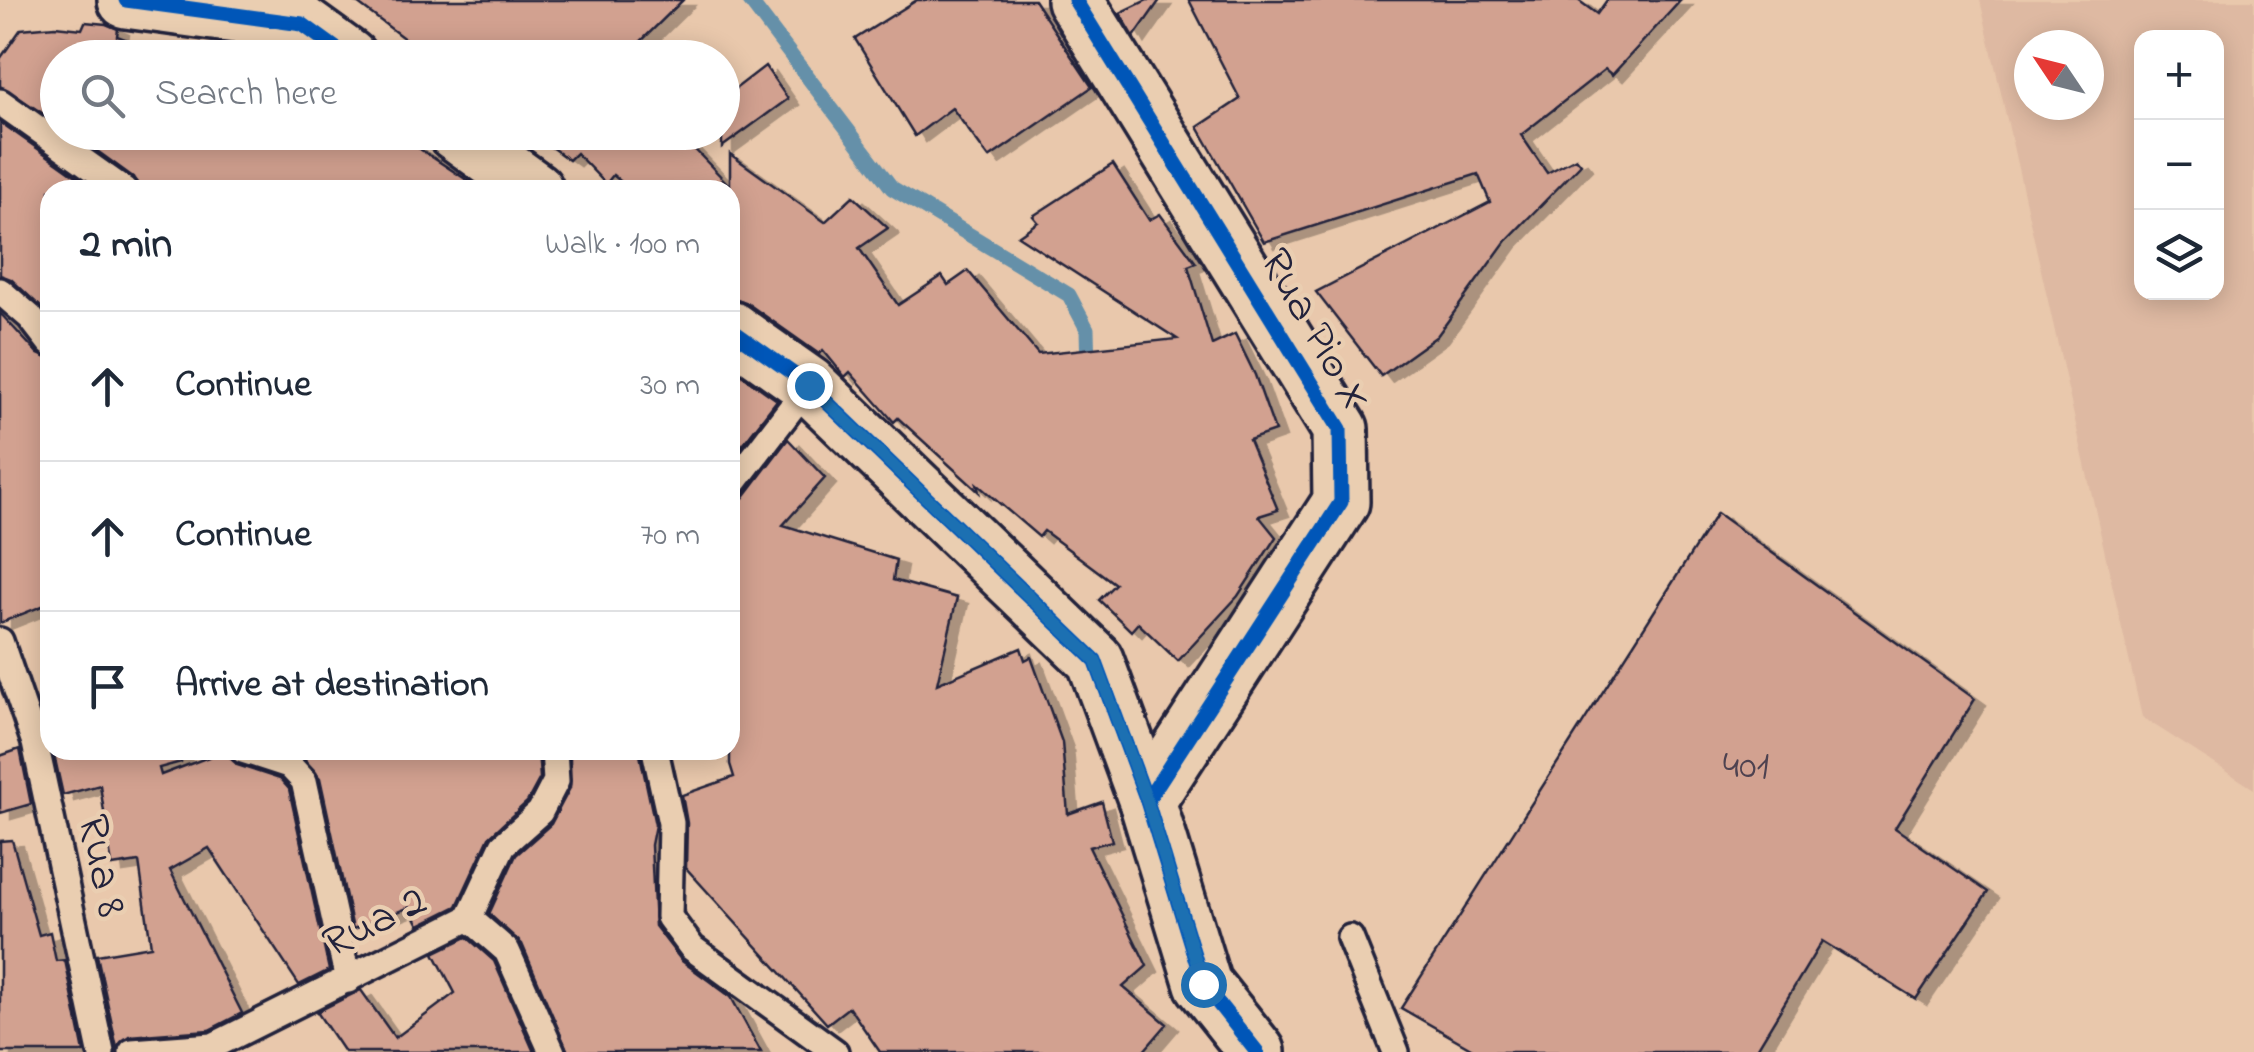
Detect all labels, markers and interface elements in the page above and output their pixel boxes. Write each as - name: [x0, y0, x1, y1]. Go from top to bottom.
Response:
- north arrow: [2014, 30, 2104, 120]
- map controls: [2134, 30, 2224, 300]
- button: +: [2134, 30, 2224, 120]
- search box: [40, 40, 740, 150]
- text: Search here: [155, 67, 337, 123]
- icon: search: [75, 68, 130, 123]
- button: −: [2134, 120, 2224, 210]
- button: layers: [2134, 210, 2224, 300]
- text: 2 min: [80, 215, 172, 276]
- text: Walk · 100 m: [545, 222, 700, 269]
- street label: Rua Pio X: [1241, 237, 1387, 424]
- text: Continue: [175, 358, 311, 414]
- icon: ahead: [80, 359, 135, 414]
- text: 30 m: [640, 363, 700, 410]
- route end: [787, 363, 833, 409]
- text: Continue: [175, 508, 311, 564]
- icon: ahead: [80, 509, 135, 564]
- text: 70 m: [640, 513, 700, 560]
- text: Arrive at destination: [175, 658, 489, 714]
- icon: arrive: [80, 659, 135, 714]
- house number: 401: [1723, 738, 1769, 797]
- street label: Rua 8: [57, 809, 143, 923]
- street label: Rua 2: [312, 869, 439, 977]
- route start: [1181, 962, 1227, 1008]

